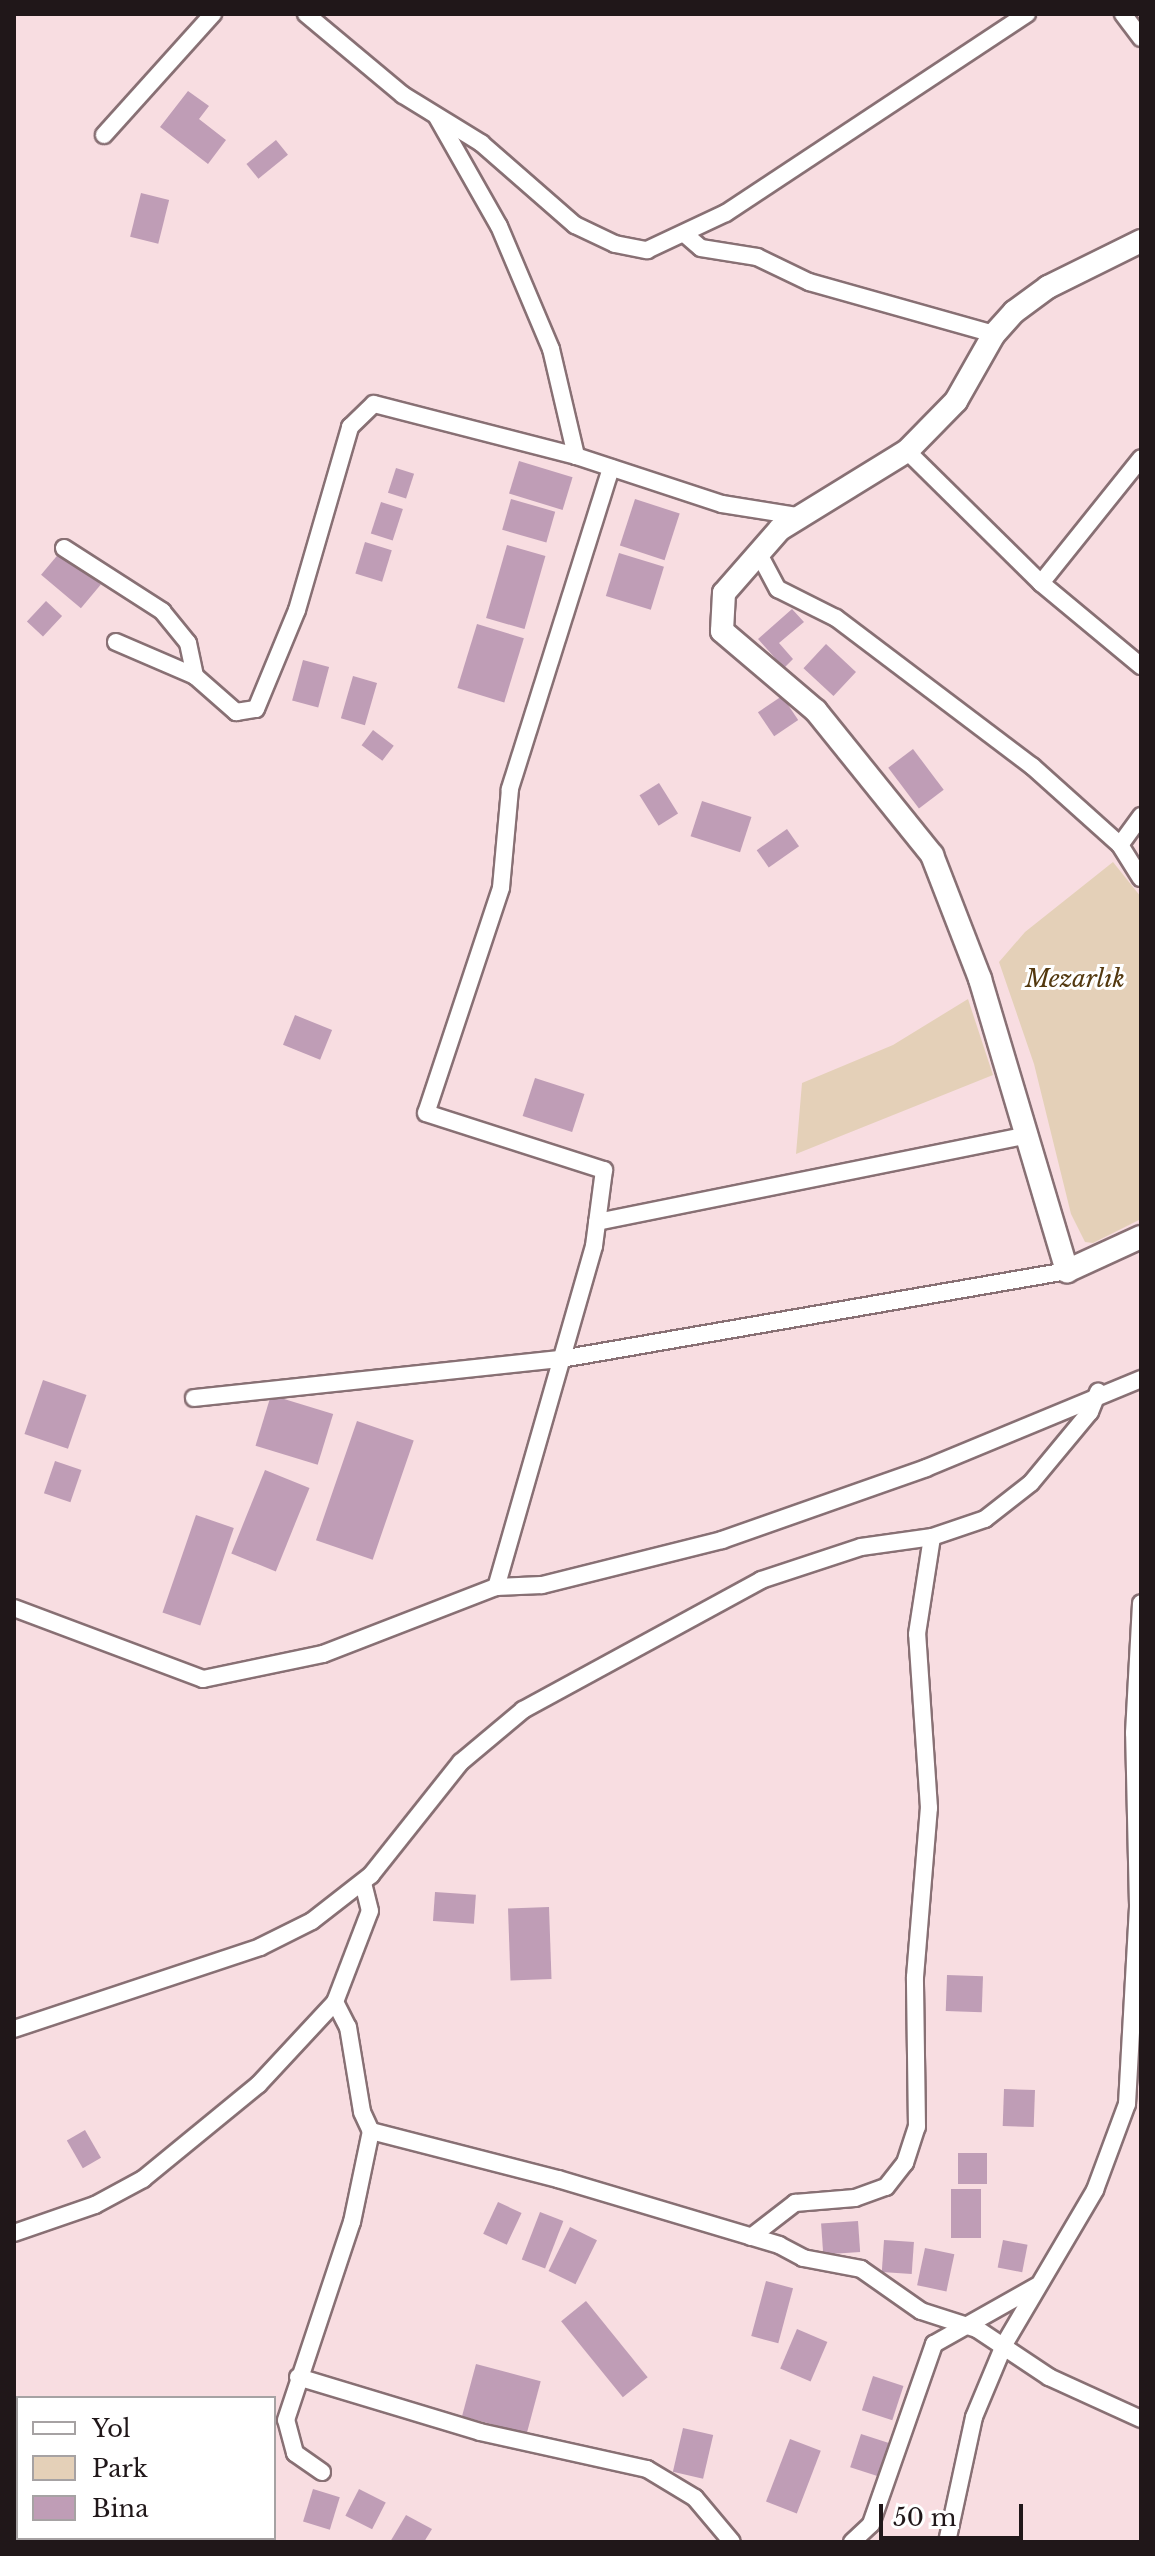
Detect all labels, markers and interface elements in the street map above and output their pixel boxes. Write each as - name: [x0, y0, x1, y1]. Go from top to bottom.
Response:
- park label: Mezarlık: [1025, 965, 1125, 993]
- legend: [16, 2396, 276, 2540]
- text: Yol: [92, 2414, 131, 2443]
- text: Park: [92, 2454, 148, 2483]
- scale bar: [883, 2488, 1027, 2538]
- text: Bina: [92, 2494, 148, 2523]
- text: 50 m: [893, 2503, 956, 2532]

